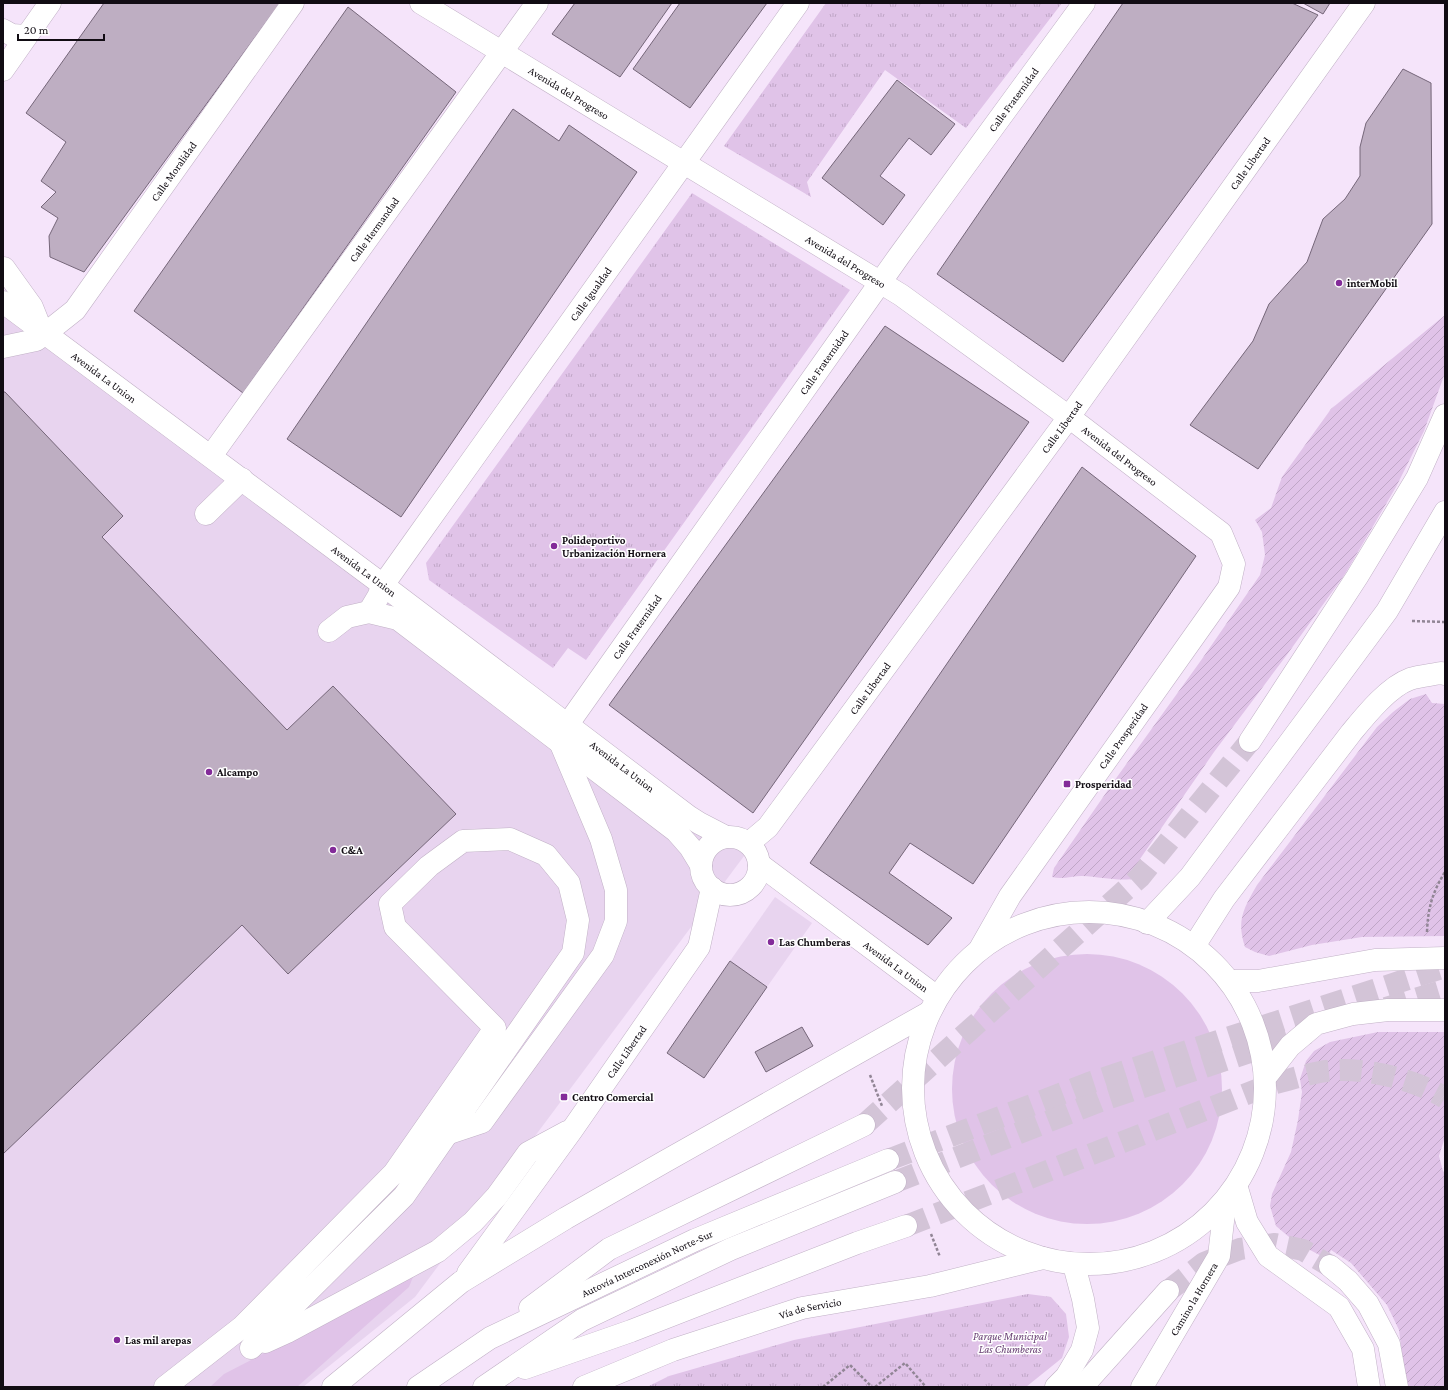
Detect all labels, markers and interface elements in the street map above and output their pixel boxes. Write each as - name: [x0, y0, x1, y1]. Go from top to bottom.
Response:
- scale bar: [18, 16, 104, 42]
- text: 20 m: [24, 23, 49, 37]
- street label: Avenida del Progreso: [527, 64, 611, 122]
- street label: Calle Fraternidad: [986, 65, 1041, 134]
- street label: Calle Libertad: [1227, 135, 1273, 192]
- street label: Calle Moralidad: [148, 139, 199, 203]
- street label: Calle Hermandad: [347, 195, 401, 264]
- street label: Avenida del Progreso: [803, 232, 888, 290]
- street label: Calle Igualdad: [567, 264, 614, 323]
- place label: interMobil: [1347, 277, 1398, 289]
- marker: interMobil: [1334, 278, 1344, 288]
- street label: Calle Fraternidad: [797, 328, 851, 397]
- street label: Avenida La Union: [69, 349, 139, 405]
- street label: Calle Libertad: [1039, 398, 1085, 455]
- street label: Avenida del Progreso: [1079, 423, 1160, 488]
- place label: Polideportivo Urbanización Hornera: [562, 534, 667, 559]
- marker: Polideportivo Urbanización Hornera: [549, 541, 559, 551]
- street label: Avenida La Union: [329, 543, 399, 599]
- street label: Calle Fraternidad: [610, 592, 664, 661]
- street label: Calle Libertad: [847, 660, 893, 717]
- street label: Calle Prosperidad: [1096, 701, 1151, 772]
- street label: Avenida La Union: [588, 738, 657, 795]
- place label: Alcampo: [216, 766, 258, 778]
- marker: Alcampo: [204, 767, 214, 777]
- place label: Prosperidad: [1075, 778, 1132, 790]
- marker: Prosperidad: [1062, 779, 1072, 789]
- place label: C&A: [341, 844, 363, 856]
- marker: C&A: [328, 845, 338, 855]
- place label: Las Chumberas: [779, 936, 851, 948]
- marker: Las Chumberas: [766, 937, 776, 947]
- street label: Avenida La Union: [861, 938, 931, 994]
- street label: Calle Libertad: [604, 1023, 649, 1080]
- place label: Centro Comercial: [572, 1091, 654, 1103]
- marker: Centro Comercial: [559, 1092, 569, 1102]
- street label: Autovía Interconexión Norte-Sur: [579, 1227, 714, 1299]
- street label: Camino la Hornera: [1168, 1260, 1220, 1338]
- street label: Vía de Servicio: [777, 1295, 843, 1321]
- park label: Parque Municipal Las Chumberas: [973, 1330, 1047, 1355]
- place label: Las mil arepas: [125, 1334, 192, 1346]
- marker: Las mil arepas: [112, 1335, 122, 1345]

